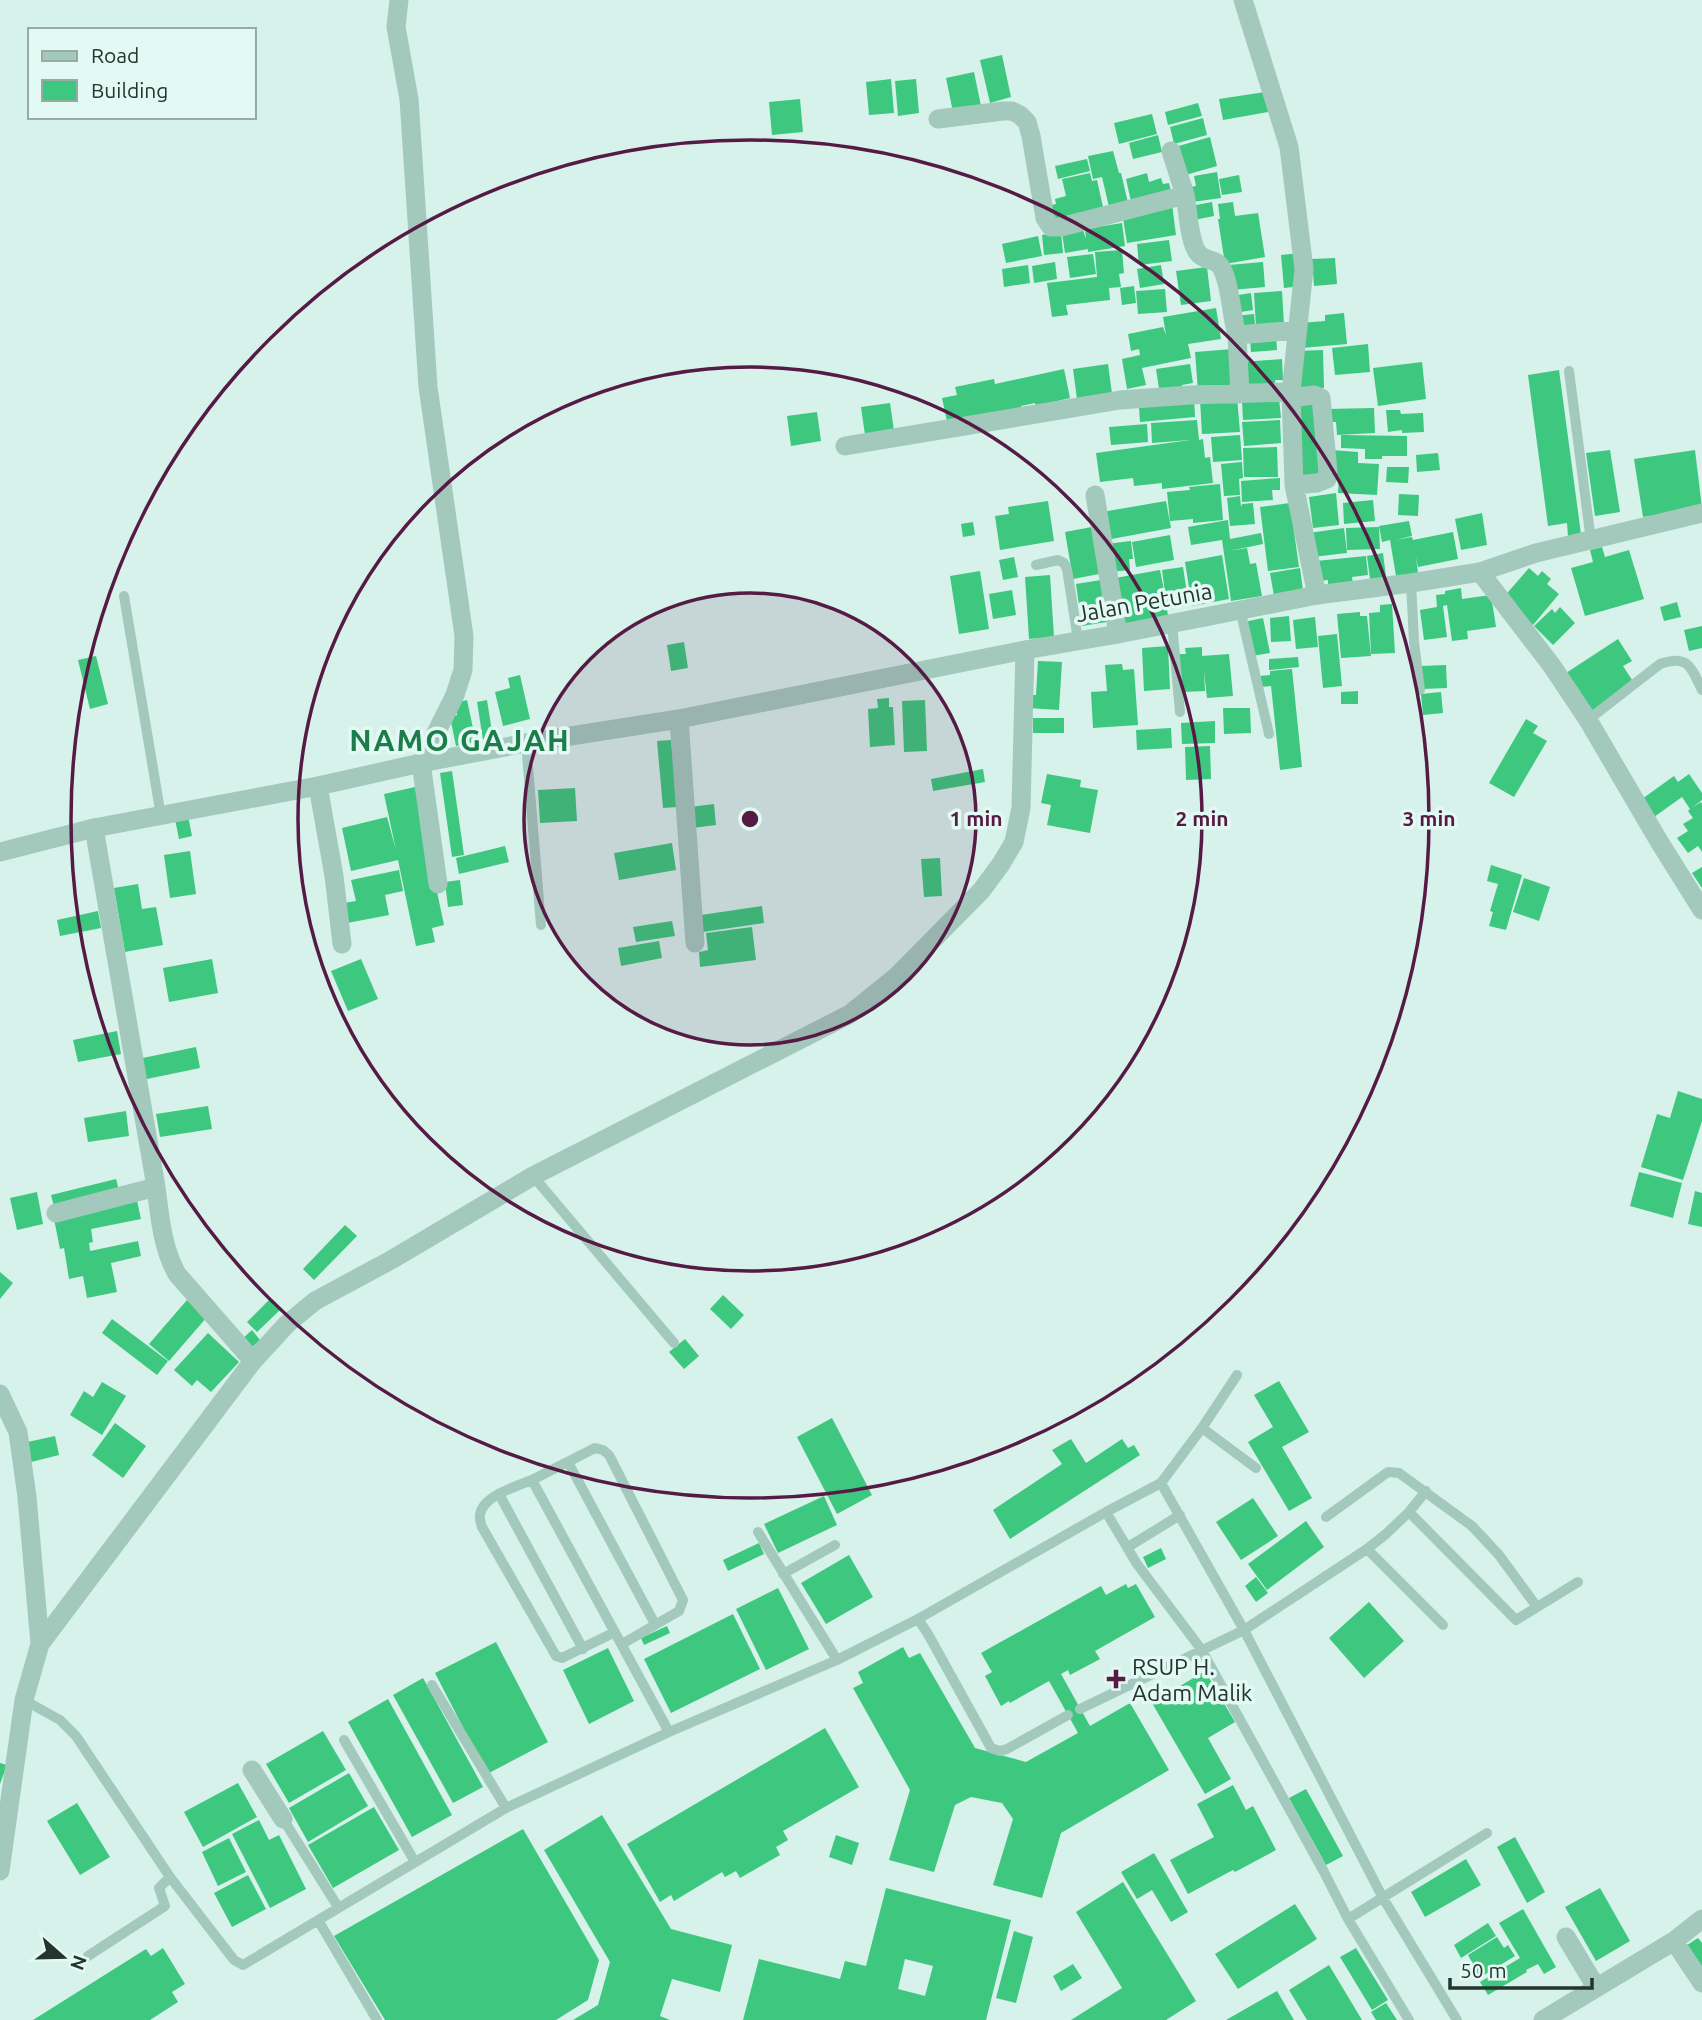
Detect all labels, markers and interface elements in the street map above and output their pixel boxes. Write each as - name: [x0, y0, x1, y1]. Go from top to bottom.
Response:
- legend: [28, 28, 256, 119]
- text: Road: [91, 43, 139, 67]
- text: Building: [91, 78, 168, 102]
- street label: Jalan Petunia: [1074, 578, 1214, 626]
- district label: NAMO GAJAH: [349, 723, 571, 757]
- text: 1 min: [949, 806, 1003, 830]
- text: 2 min: [1175, 806, 1229, 830]
- text: 3 min: [1402, 806, 1456, 830]
- centre of rings: [738, 807, 762, 831]
- place label: RSUP H. Adam Malik: [1132, 1654, 1253, 1705]
- marker: RSUP H. Adam Malik: [1106, 1669, 1126, 1689]
- north arrow: [28, 1922, 98, 1992]
- scale bar: [1450, 1946, 1592, 1990]
- text: N: [66, 1952, 92, 1973]
- text: 50 m: [1460, 1958, 1507, 1982]

